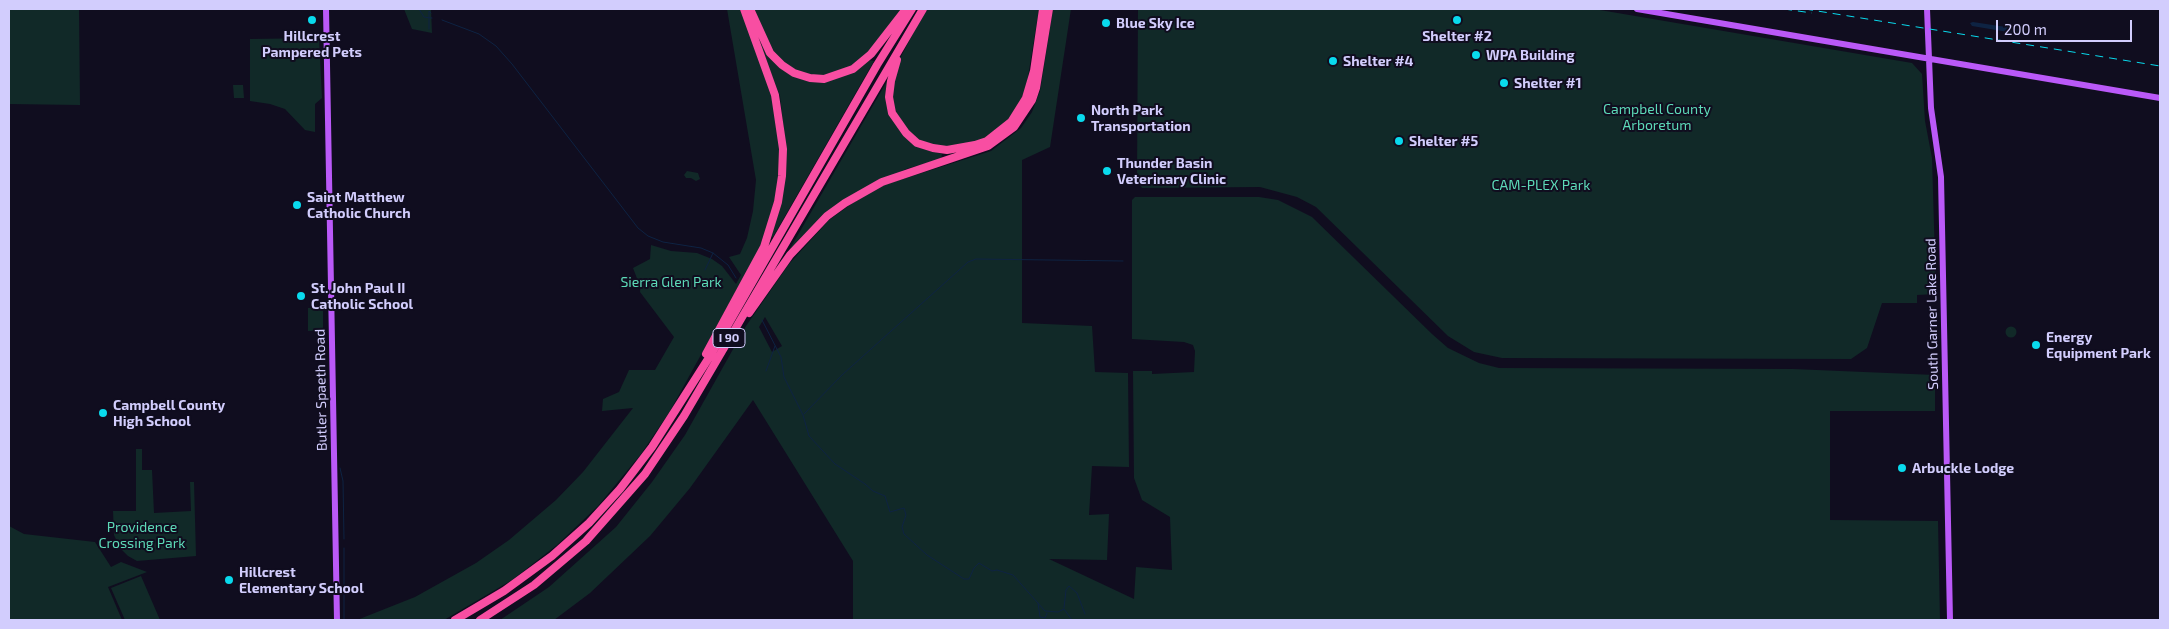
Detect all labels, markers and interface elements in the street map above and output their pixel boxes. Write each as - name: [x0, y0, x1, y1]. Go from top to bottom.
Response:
- scale bar: [1999, 10, 2135, 42]
- marker: Hillcrest Pampered Pets: [306, 14, 318, 26]
- marker: Shelter #2: [1451, 14, 1463, 26]
- place label: Blue Sky Ice: [1116, 15, 1195, 31]
- marker: Blue Sky Ice: [1100, 17, 1112, 29]
- text: 200 m: [2004, 20, 2047, 38]
- place label: Hillcrest Pampered Pets: [262, 28, 362, 60]
- place label: Shelter #2: [1422, 28, 1492, 44]
- place label: WPA Building: [1486, 47, 1575, 63]
- marker: WPA Building: [1470, 49, 1482, 61]
- place label: Shelter #4: [1343, 53, 1413, 69]
- marker: Shelter #4: [1327, 55, 1339, 67]
- place label: Shelter #1: [1514, 75, 1582, 91]
- marker: Shelter #1: [1498, 77, 1510, 89]
- park label: Campbell County Arboretum: [1603, 101, 1711, 134]
- place label: North Park Transportation: [1091, 102, 1191, 134]
- marker: North Park Transportation: [1075, 112, 1087, 124]
- place label: Shelter #5: [1409, 133, 1478, 149]
- marker: Shelter #5: [1393, 135, 1405, 147]
- place label: Thunder Basin Veterinary Clinic: [1117, 155, 1226, 188]
- marker: Thunder Basin Veterinary Clinic: [1101, 165, 1113, 177]
- park label: CAM-PLEX Park: [1492, 177, 1590, 193]
- place label: Saint Matthew Catholic Church: [307, 189, 411, 222]
- marker: Saint Matthew Catholic Church: [291, 199, 303, 211]
- street label: South Garner Lake Road: [1922, 238, 1942, 390]
- park label: Sierra Glen Park: [620, 274, 722, 290]
- place label: St. John Paul II Catholic School: [311, 280, 413, 312]
- marker: St. John Paul II Catholic School: [295, 290, 307, 302]
- road number: I 90: [713, 328, 745, 348]
- street label: Butler Spaeth Road: [312, 329, 330, 451]
- place label: Energy Equipment Park: [2046, 329, 2151, 362]
- marker: Energy Equipment Park: [2030, 339, 2042, 351]
- place label: Campbell County High School: [113, 397, 225, 430]
- marker: Campbell County High School: [97, 407, 109, 419]
- place label: Arbuckle Lodge: [1912, 460, 2014, 476]
- marker: Arbuckle Lodge: [1896, 462, 1908, 474]
- park label: Providence Crossing Park: [99, 519, 185, 552]
- place label: Hillcrest Elementary School: [239, 564, 364, 596]
- marker: Hillcrest Elementary School: [223, 574, 235, 586]

